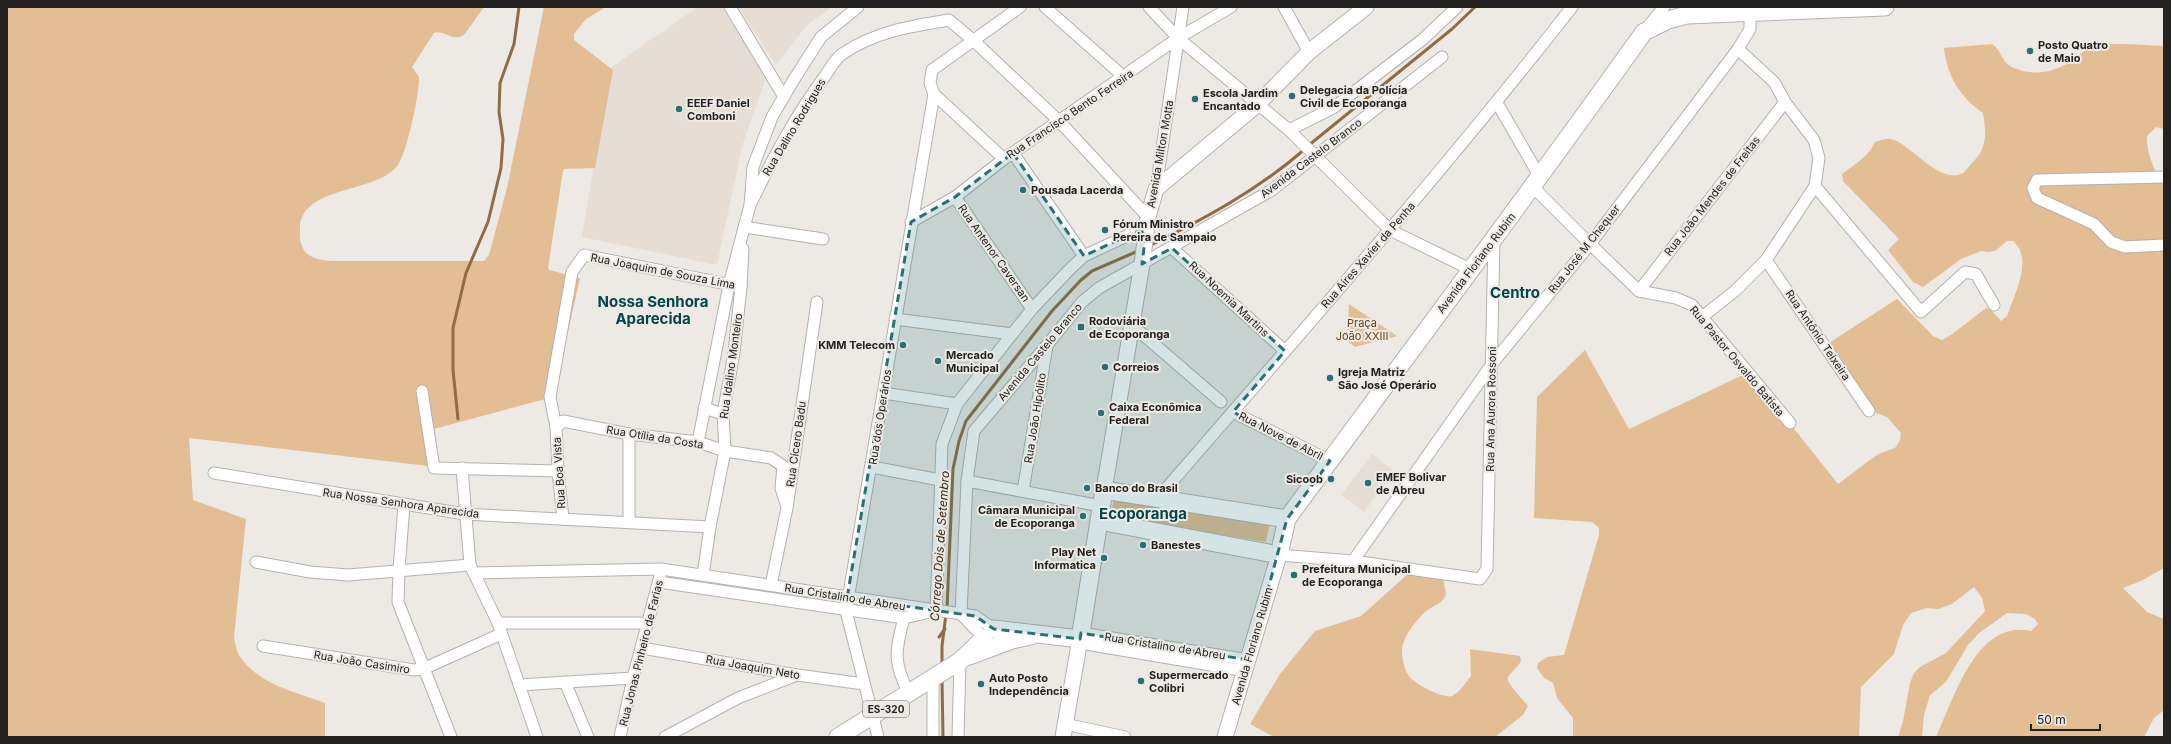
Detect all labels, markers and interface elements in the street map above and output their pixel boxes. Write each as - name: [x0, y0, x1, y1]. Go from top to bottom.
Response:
- place label: Posto Quatro de Maio: [2038, 38, 2108, 65]
- marker: Posto Quatro de Maio: [2025, 46, 2035, 56]
- street label: Rua Francisco Bento Ferreira: [1004, 66, 1136, 162]
- street label: Rua Dalino Rodrigues: [759, 76, 829, 178]
- place label: Delegacia da Polícia Civil de Ecoporanga: [1300, 83, 1407, 110]
- place label: Escola Jardim Encantado: [1203, 86, 1278, 113]
- marker: Delegacia da Polícia Civil de Ecoporanga: [1287, 91, 1297, 101]
- marker: Escola Jardim Encantado: [1190, 94, 1200, 104]
- place label: EEEF Daniel Comboni: [687, 96, 750, 123]
- street label: Avenida Milton Motta: [1144, 99, 1176, 209]
- marker: EEEF Daniel Comboni: [674, 104, 684, 114]
- street label: Avenida Castelo Branco: [1257, 115, 1365, 201]
- street label: Rua João Mendes de Freitas: [1661, 133, 1763, 258]
- place label: Pousada Lacerda: [1031, 183, 1123, 197]
- marker: Pousada Lacerda: [1018, 185, 1028, 195]
- street label: Rua Aires Xavier da Penha: [1318, 199, 1418, 311]
- street label: Rua Antenor Caversan: [955, 201, 1033, 305]
- street label: Rua José M Chequer: [1545, 202, 1623, 296]
- street label: Avenida Floriano Rubim: [1434, 210, 1518, 316]
- place label: Fórum Ministro Pereira de Sampaio: [1113, 217, 1217, 244]
- marker: Fórum Ministro Pereira de Sampaio: [1100, 225, 1110, 235]
- street label: Rua Joaquim de Souza Lima: [589, 250, 737, 292]
- street label: Rua Noemia Martins: [1186, 258, 1272, 340]
- district label: Centro: [1490, 283, 1540, 302]
- street label: Rua Antônio Teixeira: [1782, 287, 1854, 383]
- district label: Nossa Senhora Aparecida: [598, 292, 708, 328]
- street label: Avenida Castelo Branco: [995, 300, 1085, 404]
- street label: Rua Pastor Osvaldo Batista: [1687, 303, 1787, 419]
- street label: Rua Idalino Monteiro: [717, 312, 745, 420]
- place label: Rodoviária de Ecoporanga: [1089, 314, 1170, 341]
- park label: Praça João XXIII: [1336, 316, 1388, 343]
- marker: Rodoviária de Ecoporanga: [1076, 322, 1086, 332]
- place label: KMM Telecom: [818, 338, 895, 352]
- marker: KMM Telecom: [898, 340, 908, 350]
- street label: Rua Ana Aurora Rossoni: [1483, 346, 1499, 472]
- place label: Mercado Municipal: [946, 348, 999, 375]
- marker: Mercado Municipal: [933, 356, 943, 366]
- place label: Correios: [1113, 360, 1159, 374]
- marker: Correios: [1100, 362, 1110, 372]
- place label: Igreja Matriz São José Operário: [1338, 365, 1437, 392]
- street label: Rua dos Operários: [866, 368, 894, 466]
- street label: Rua João Hipólito: [1021, 371, 1049, 464]
- marker: Igreja Matriz São José Operário: [1325, 373, 1335, 383]
- street label: Rua Cícero Badu: [783, 400, 809, 488]
- place label: Caixa Econômica Federal: [1109, 400, 1201, 427]
- marker: Caixa Econômica Federal: [1096, 408, 1106, 418]
- street label: Rua Nove de Abril: [1236, 409, 1326, 463]
- street label: Rua Otília da Costa: [605, 422, 705, 452]
- street label: Rua Boa Vista: [550, 437, 568, 509]
- water label: Córrego Dois de Setembro: [927, 470, 952, 622]
- place label: EMEF Bolivar de Abreu: [1376, 470, 1447, 497]
- place label: Sicoob: [1286, 472, 1323, 486]
- marker: Sicoob: [1326, 474, 1336, 484]
- marker: EMEF Bolivar de Abreu: [1363, 478, 1373, 488]
- place label: Banco do Brasil: [1095, 481, 1178, 495]
- marker: Banco do Brasil: [1082, 483, 1092, 493]
- street label: Rua Nossa Senhora Aparecida: [322, 485, 480, 521]
- place label: Câmara Municipal de Ecoporanga: [978, 503, 1075, 530]
- district label: Ecoporanga: [1099, 504, 1187, 523]
- marker: Câmara Municipal de Ecoporanga: [1078, 511, 1088, 521]
- place label: Banestes: [1151, 538, 1201, 552]
- marker: Banestes: [1138, 540, 1148, 550]
- place label: Play Net Informatica: [1034, 545, 1096, 572]
- marker: Play Net Informatica: [1099, 553, 1109, 563]
- place label: Prefeitura Municipal de Ecoporanga: [1302, 562, 1411, 589]
- marker: Prefeitura Municipal de Ecoporanga: [1289, 570, 1299, 580]
- street label: Rua Jonas Pinheiro de Farias: [616, 578, 666, 728]
- street label: Rua Cristalino de Abreu: [783, 581, 907, 613]
- street label: Avenida Floriano Rubim: [1228, 585, 1276, 707]
- street label: Rua Cristalino de Abreu: [1103, 630, 1227, 662]
- street label: Rua João Casimiro: [313, 647, 412, 677]
- street label: Rua Joaquim Neto: [705, 652, 802, 682]
- place label: Supermercado Colibri: [1149, 668, 1229, 695]
- place label: Auto Posto Independência: [989, 671, 1069, 698]
- marker: Supermercado Colibri: [1136, 676, 1146, 686]
- marker: Auto Posto Independência: [976, 679, 986, 689]
- road number: ES-320: [863, 701, 909, 717]
- scale bar: [2031, 706, 2100, 732]
- text: 50 m: [2037, 712, 2066, 727]

